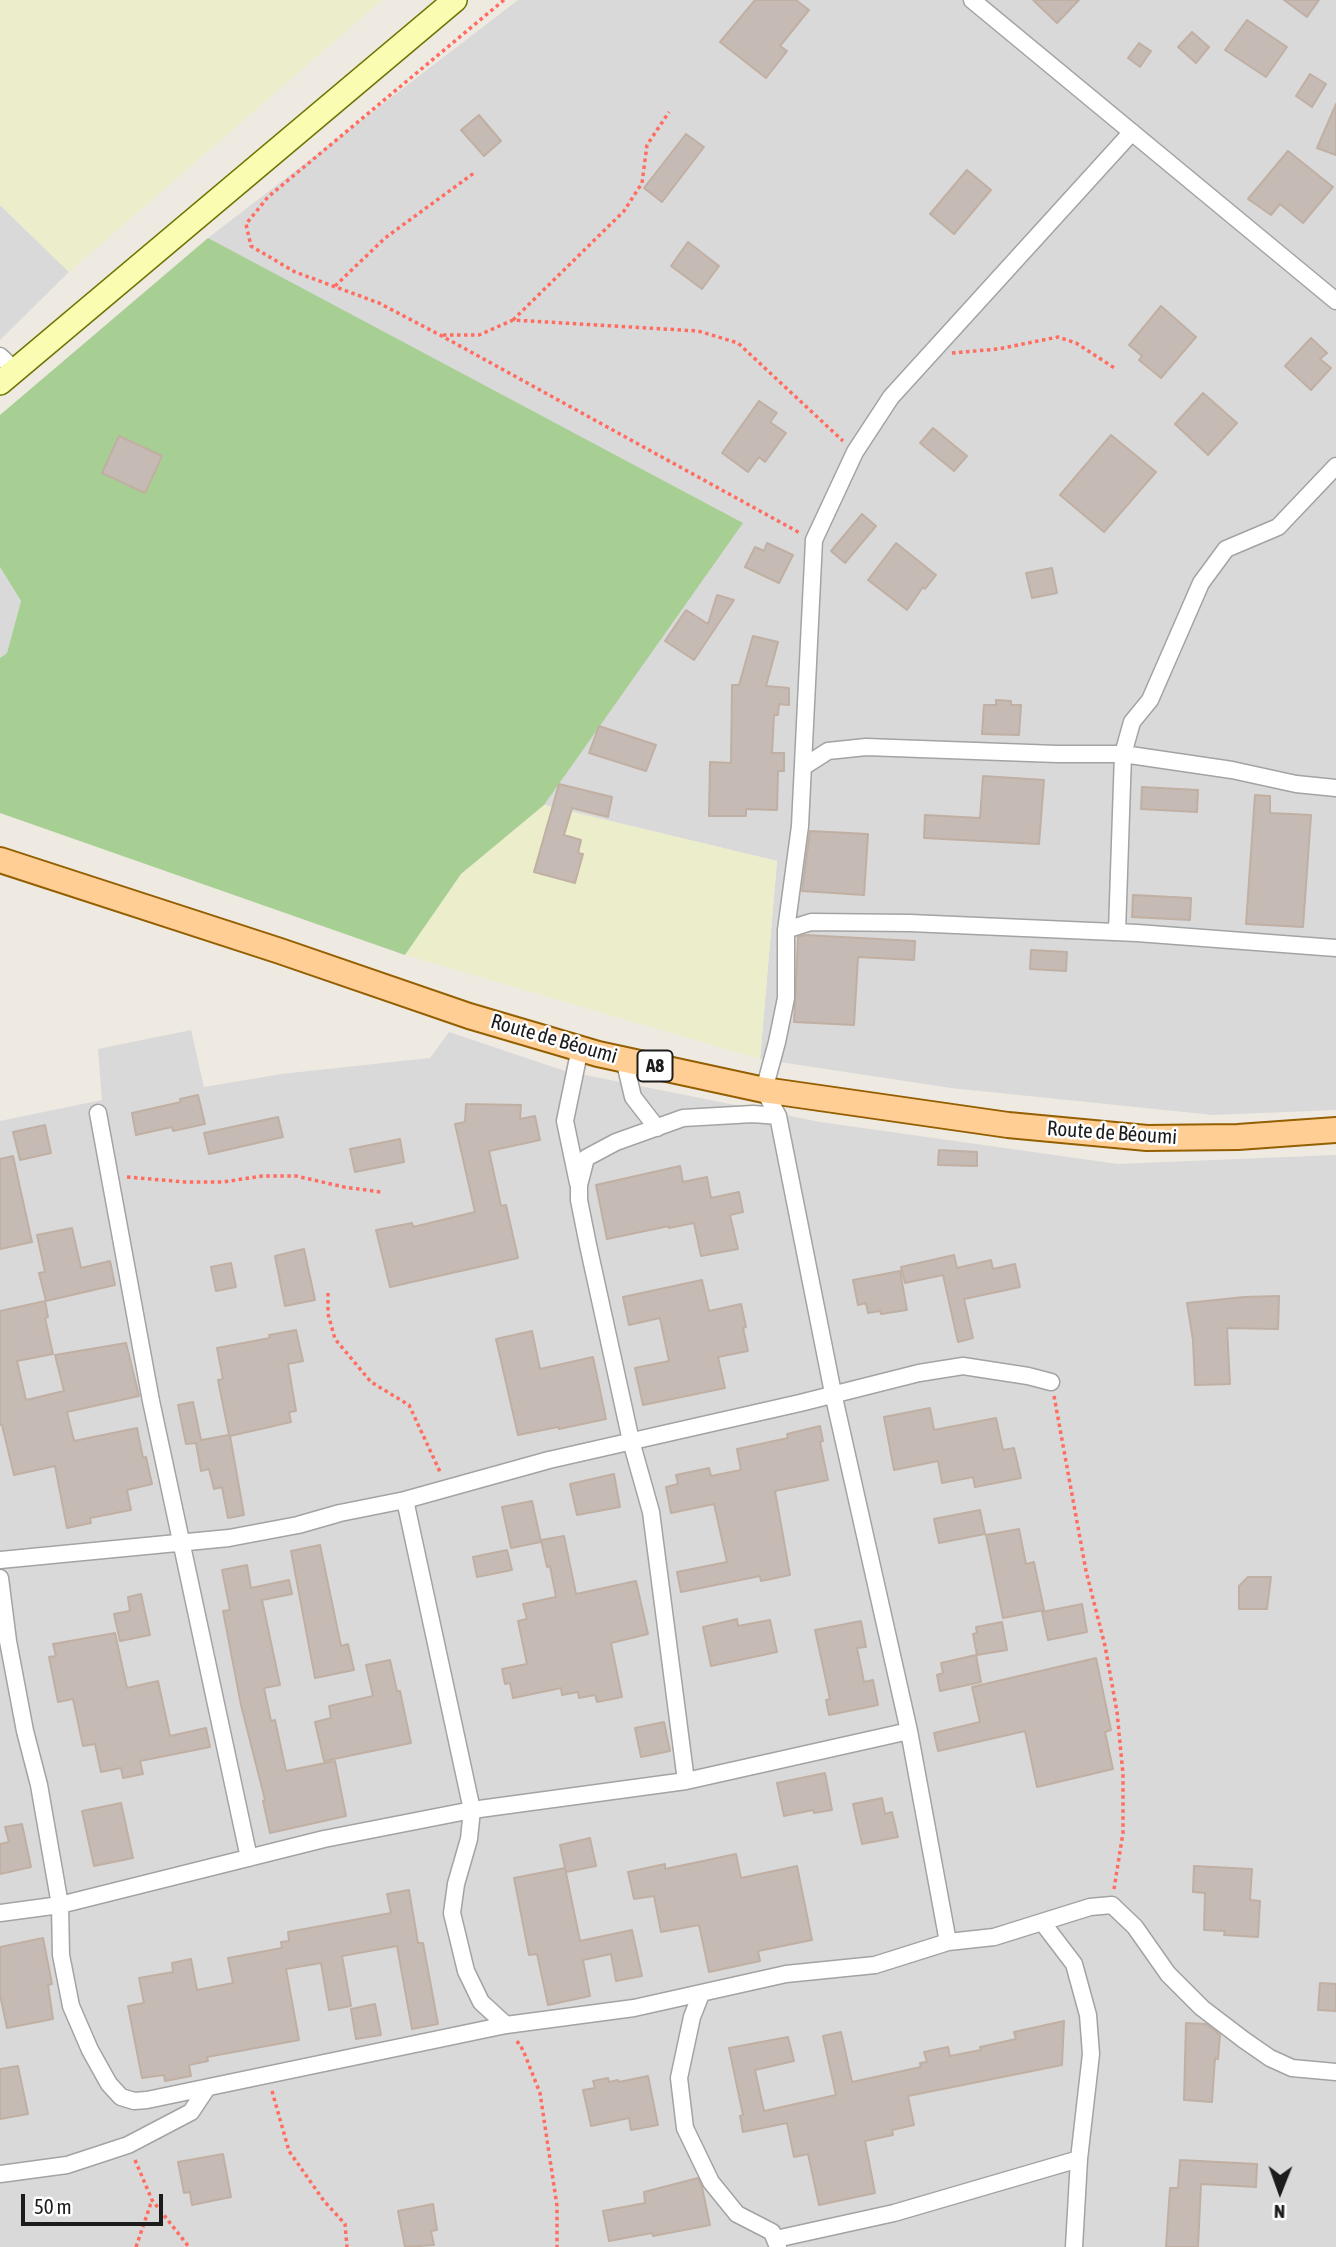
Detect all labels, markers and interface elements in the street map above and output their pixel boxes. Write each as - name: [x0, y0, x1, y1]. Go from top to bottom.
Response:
- street label: Route de Béoumi: [488, 1009, 620, 1069]
- road number: A8: [638, 1050, 672, 1082]
- street label: Route de Béoumi: [1046, 1116, 1178, 1150]
- north arrow: [1245, 2156, 1315, 2226]
- scale bar: [24, 2180, 166, 2224]
- text: 50 m: [34, 2194, 72, 2218]
- text: N: [1274, 2201, 1285, 2223]

